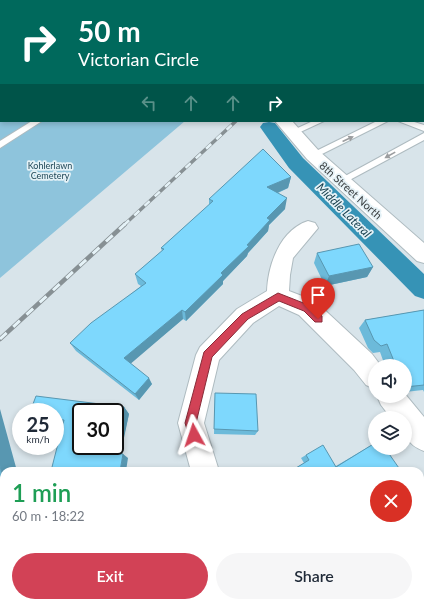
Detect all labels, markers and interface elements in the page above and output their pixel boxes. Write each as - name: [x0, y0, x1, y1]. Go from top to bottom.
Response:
- text: 50 m: [78, 14, 141, 48]
- icon: right: [12, 16, 64, 68]
- text: Victorian Circle: [78, 48, 199, 70]
- icon: left: [138, 92, 160, 114]
- icon: ahead: [180, 92, 202, 114]
- icon: ahead: [222, 92, 244, 114]
- icon: right: [264, 92, 286, 114]
- one-way arrow: [342, 136, 354, 142]
- one-way arrow: [384, 151, 396, 158]
- street label: 8th Street North: [317, 159, 385, 221]
- park label: Kohlerlawn Cemetery: [28, 160, 72, 181]
- water label: Middle Lateral: [314, 180, 375, 241]
- pin: [301, 278, 335, 319]
- icon: arrive: [307, 284, 329, 306]
- map controls: [368, 359, 412, 455]
- button: sound: [368, 359, 412, 403]
- speed limit sign: 30: [72, 403, 124, 455]
- button: layers: [368, 411, 412, 455]
- text: 25: [26, 412, 50, 436]
- position arrow: [173, 414, 215, 456]
- text: km/h: [26, 433, 50, 445]
- text: 1 min: [12, 478, 71, 507]
- button: close: [370, 480, 412, 522]
- text: 60 m · 18:22: [12, 508, 85, 524]
- button: Exit: [12, 553, 208, 599]
- button: Share: [216, 553, 412, 599]

